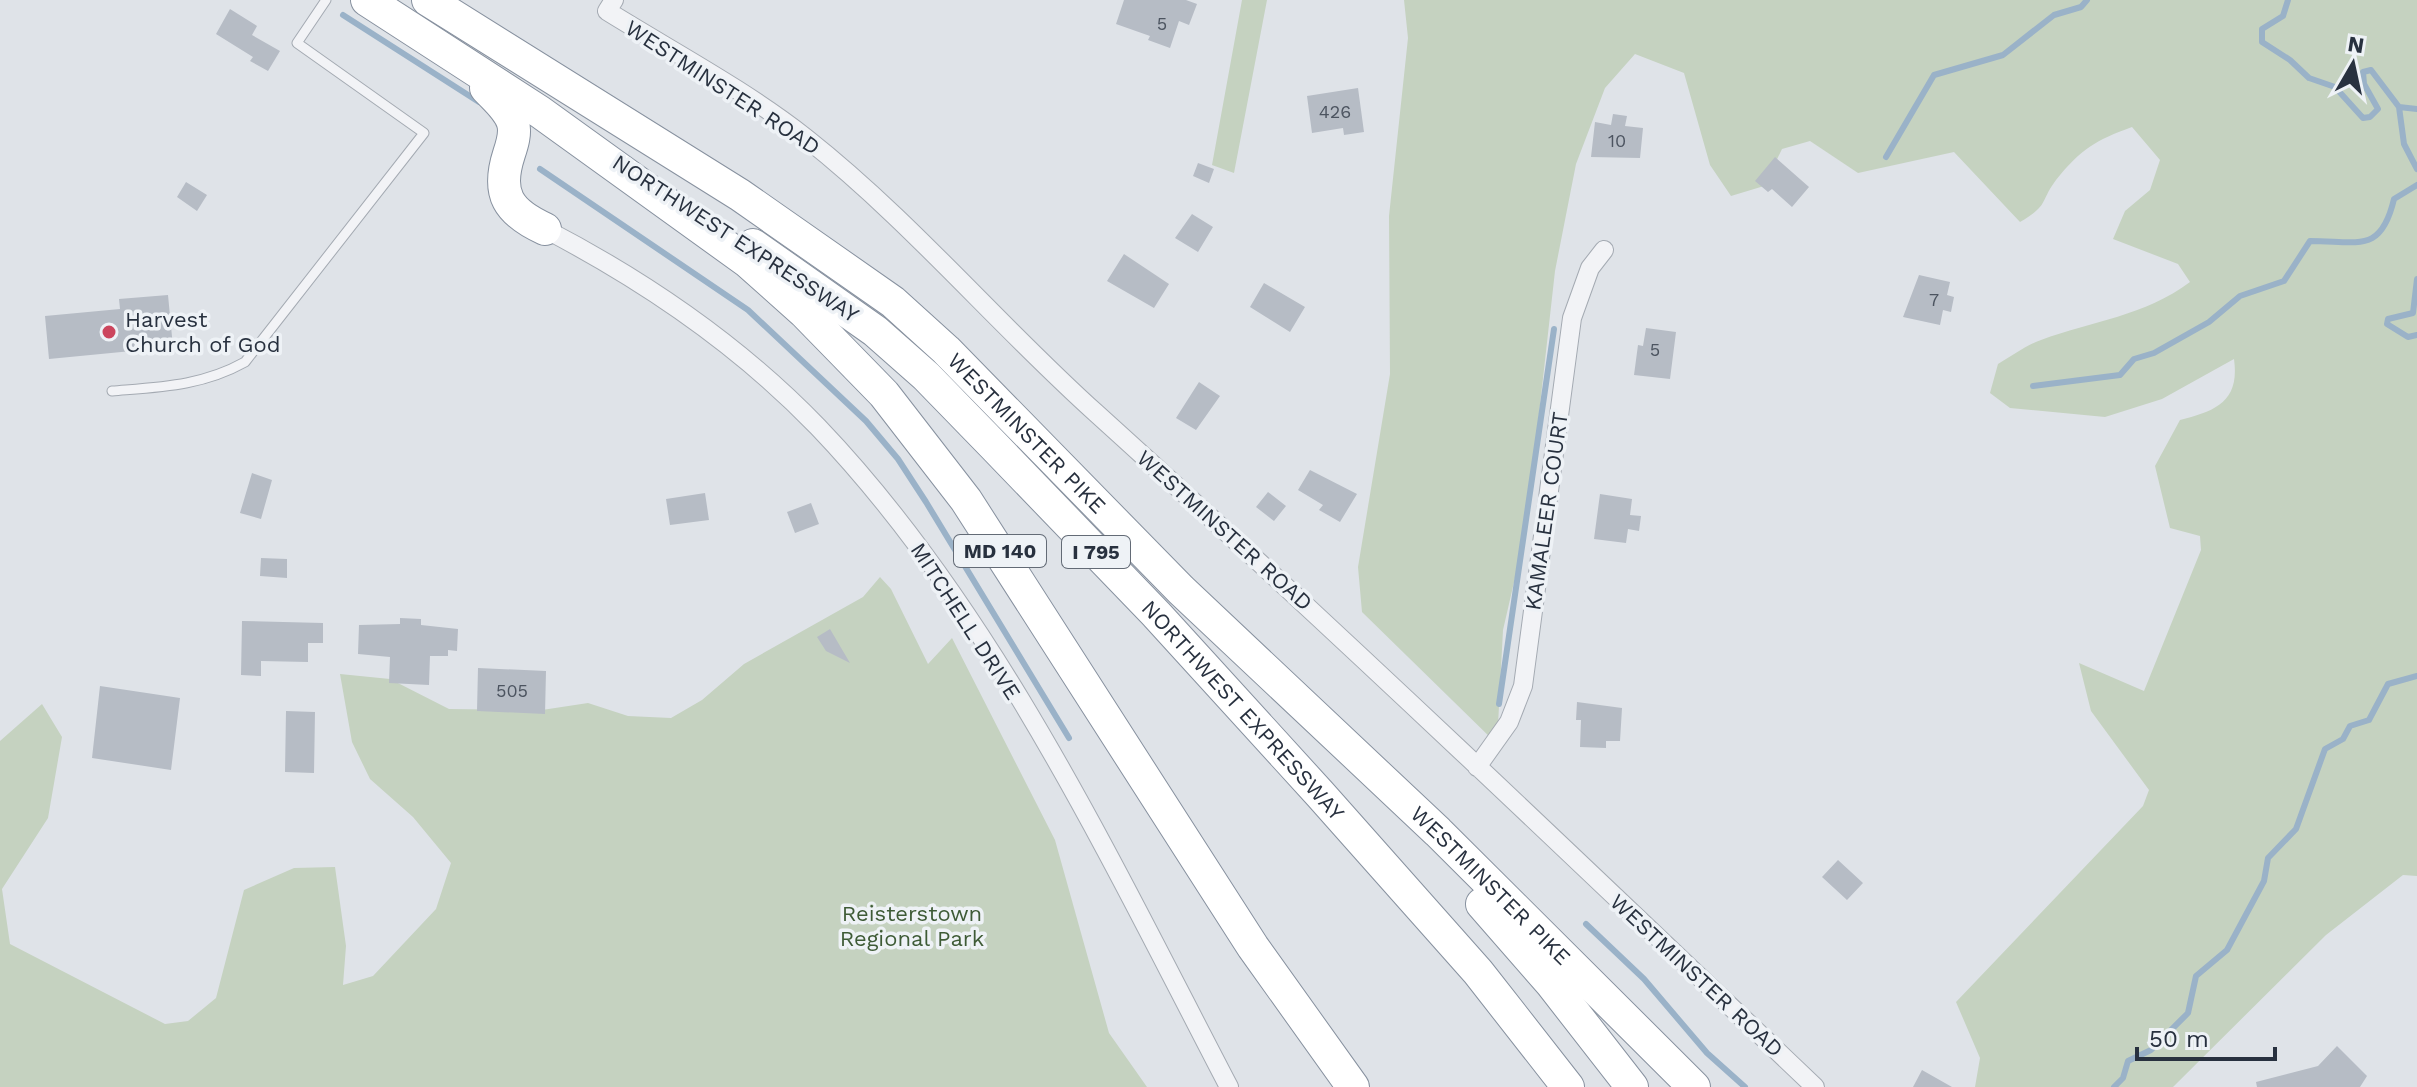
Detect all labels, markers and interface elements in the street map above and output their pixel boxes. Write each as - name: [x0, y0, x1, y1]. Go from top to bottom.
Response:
- house number: 5: [1157, 13, 1167, 34]
- street label: WESTMINSTER ROAD: [621, 15, 825, 160]
- north arrow: [2313, 24, 2393, 104]
- text: N: [2346, 31, 2366, 58]
- house number: 426: [1319, 101, 1351, 122]
- house number: 10: [1608, 130, 1626, 151]
- street label: NORTHWEST EXPRESSWAY: [608, 149, 864, 328]
- house number: 7: [1929, 289, 1939, 310]
- place label: Harvest Church of God: [125, 307, 281, 357]
- marker: Harvest Church of God: [100, 323, 118, 341]
- house number: 5: [1650, 339, 1660, 360]
- street label: WESTMINSTER PIKE: [943, 348, 1111, 519]
- street label: KAMALEER COURT: [1520, 410, 1573, 612]
- street label: WESTMINSTER ROAD: [1132, 445, 1317, 616]
- road number: MD 140: [954, 535, 1046, 567]
- road number: I 795: [1062, 536, 1130, 568]
- street label: MITCHELL DRIVE: [906, 538, 1026, 704]
- street label: NORTHWEST EXPRESSWAY: [1137, 595, 1350, 826]
- house number: 505: [496, 680, 528, 701]
- street label: WESTMINSTER PIKE: [1405, 801, 1576, 970]
- street label: WESTMINSTER ROAD: [1605, 889, 1788, 1062]
- park label: Reisterstown Regional Park: [840, 901, 984, 951]
- scale bar: [2137, 1011, 2275, 1061]
- text: 50 m: [2149, 1025, 2209, 1053]

